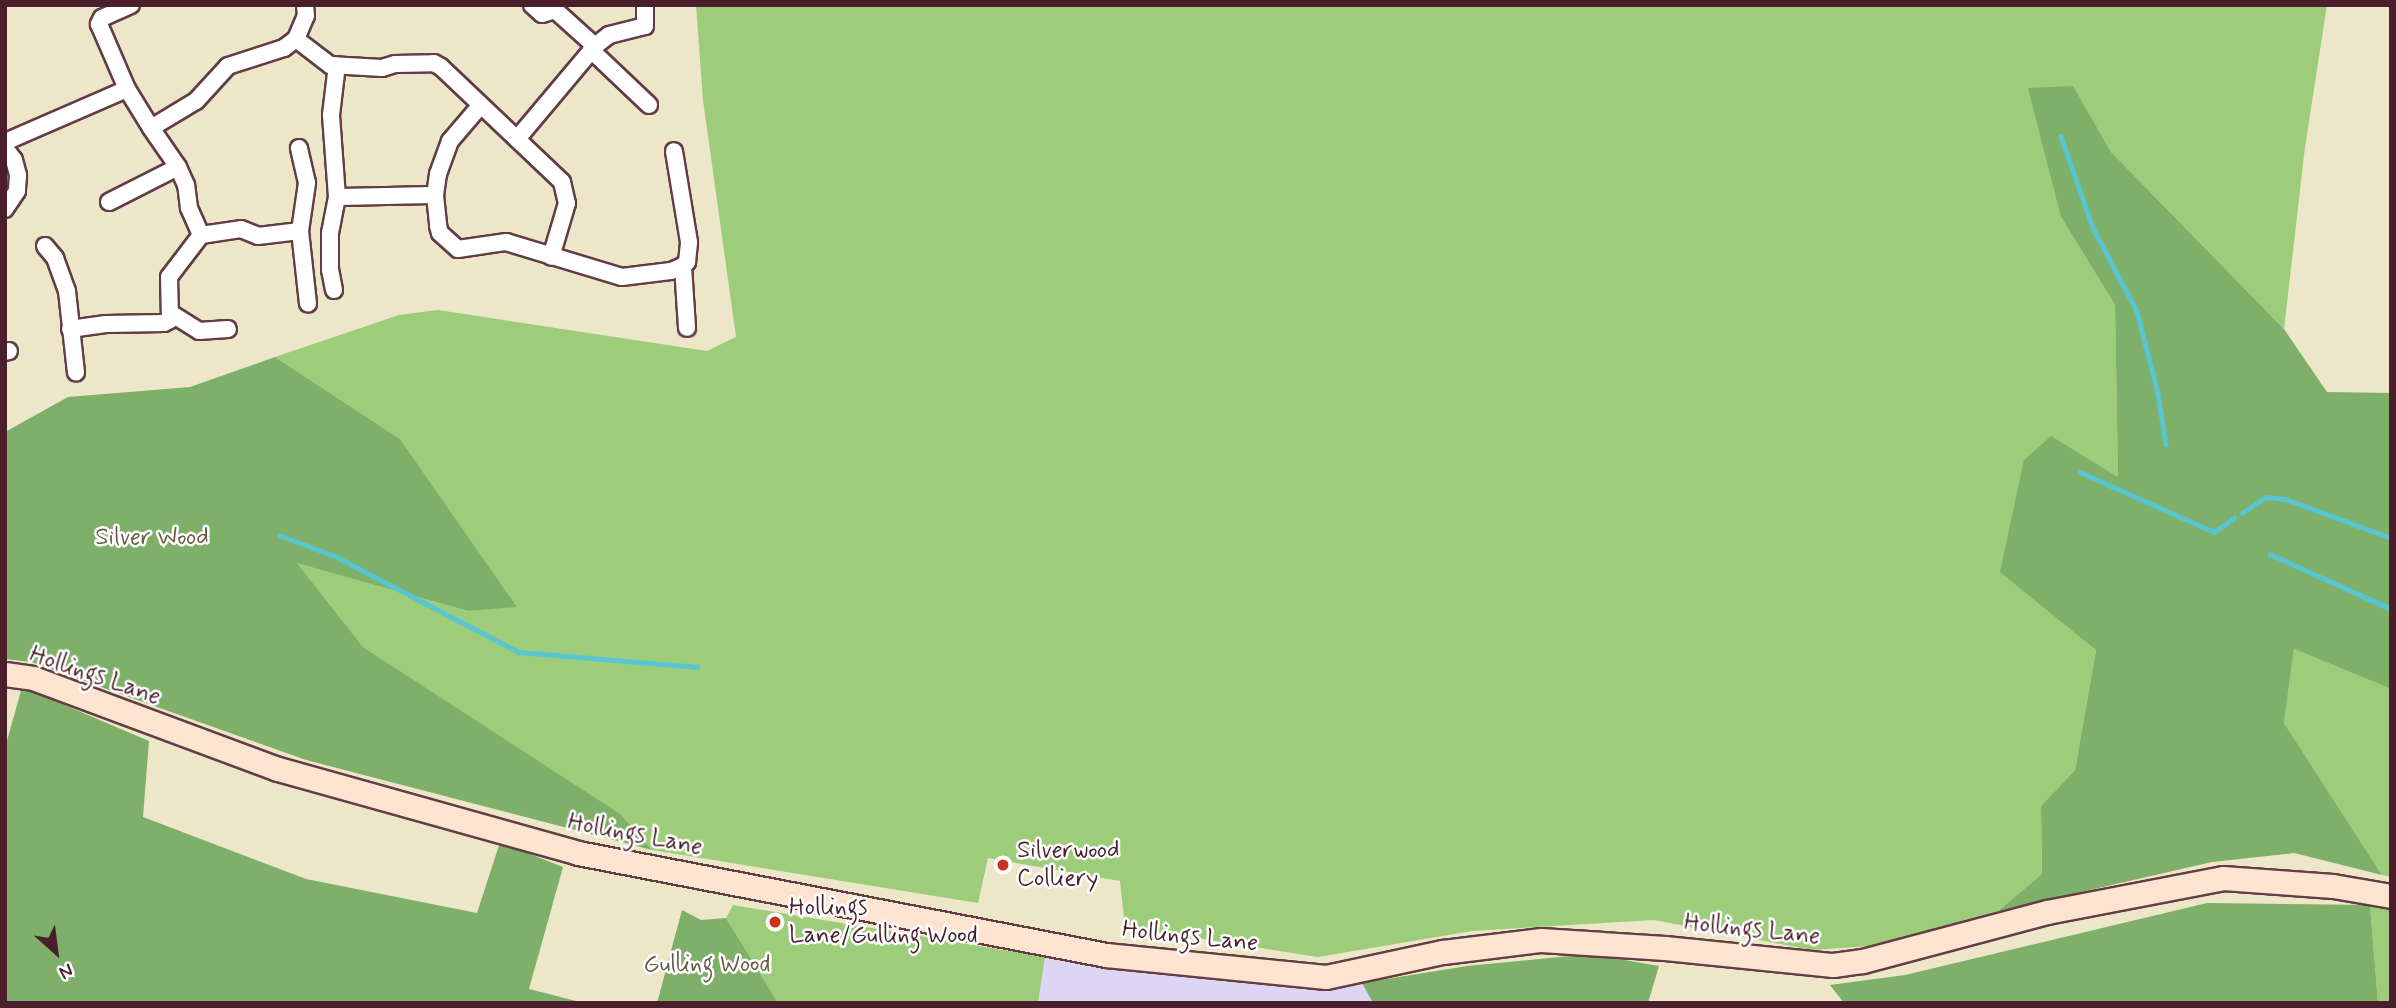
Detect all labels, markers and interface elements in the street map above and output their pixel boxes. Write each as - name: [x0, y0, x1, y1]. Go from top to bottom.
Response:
- park label: Silver Wood: [94, 524, 210, 552]
- street label: Hollings Lane: [26, 640, 164, 712]
- street label: Hollings Lane: [565, 808, 705, 862]
- place label: Silverwood Colliery: [1017, 837, 1120, 893]
- marker: Silverwood Colliery: [995, 857, 1011, 873]
- place label: Hollings Lane/Gulling Wood: [789, 894, 980, 950]
- street label: Hollings Lane: [1683, 909, 1821, 951]
- marker: Hollings Lane/Gulling Wood: [767, 914, 783, 930]
- street label: Hollings Lane: [1121, 916, 1259, 958]
- north arrow: [21, 917, 91, 987]
- park label: Gulling Wood: [642, 951, 772, 979]
- text: N: [55, 957, 78, 985]

